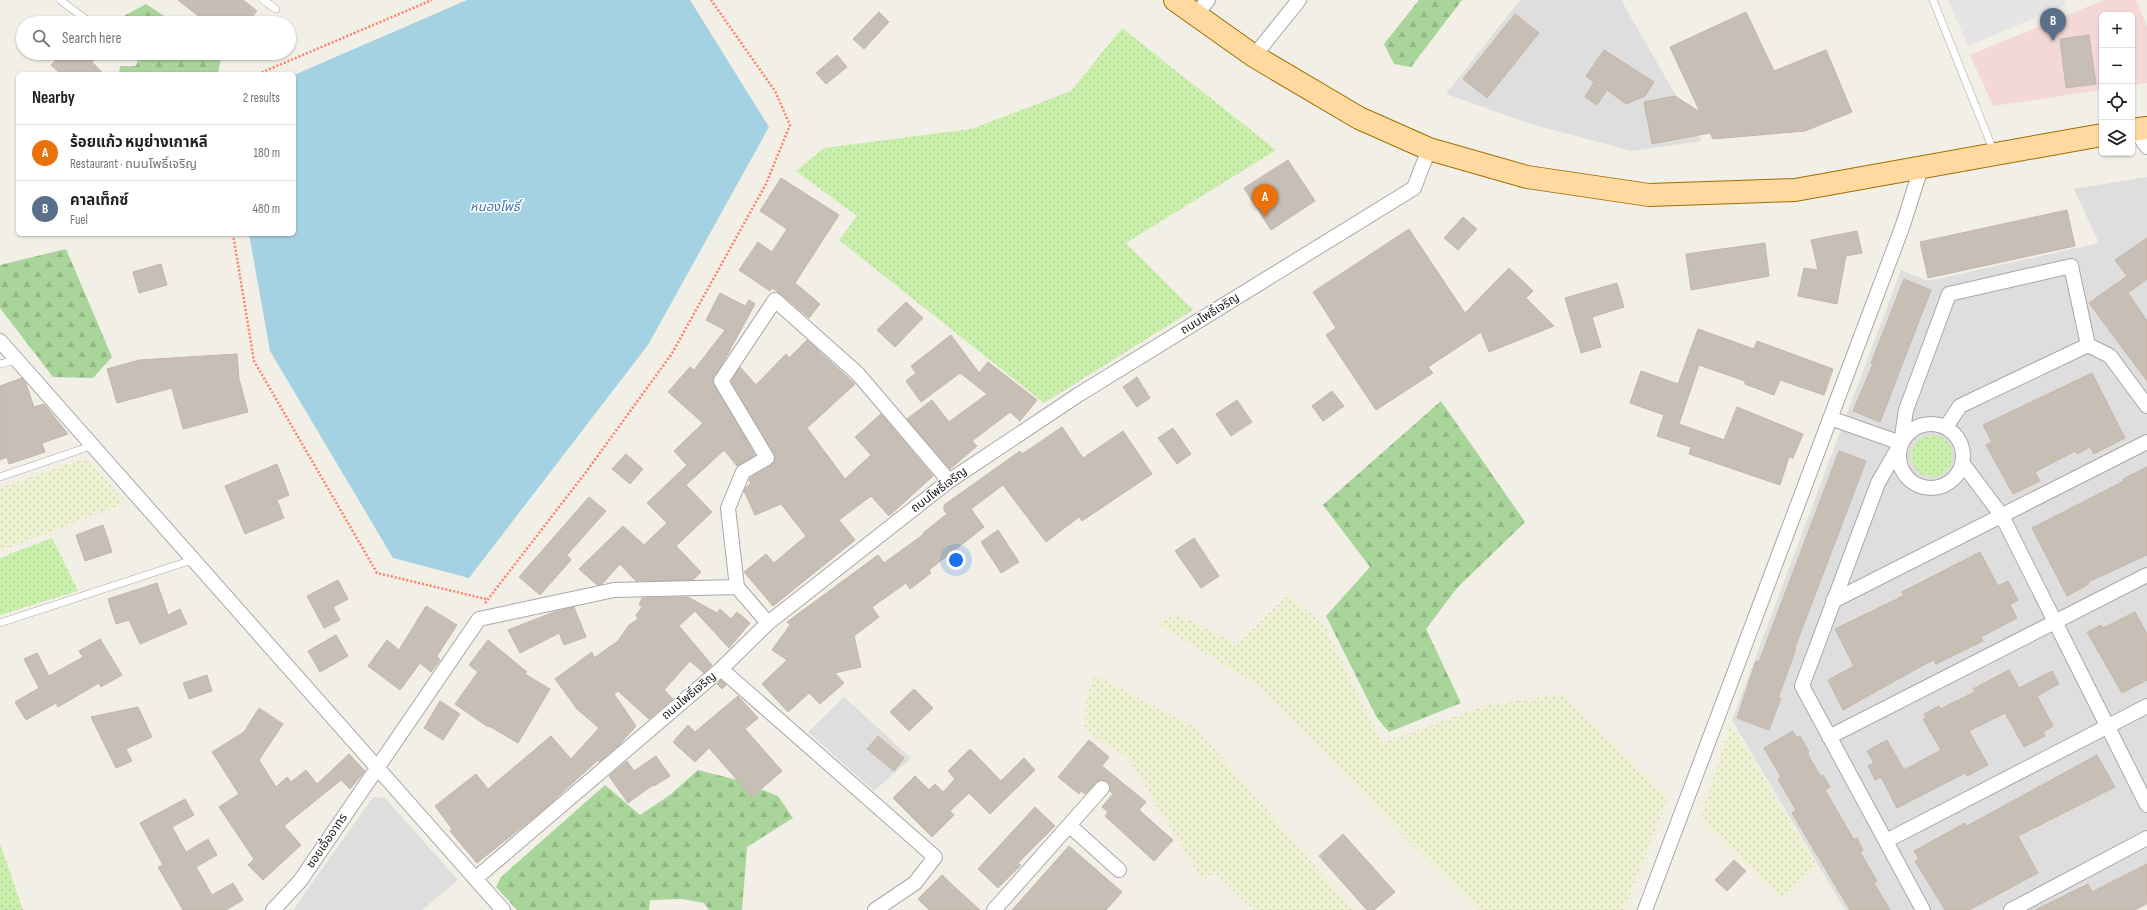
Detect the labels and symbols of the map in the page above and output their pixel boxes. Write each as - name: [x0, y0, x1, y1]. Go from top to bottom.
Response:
- pin: B: [2040, 8, 2066, 41]
- pin: A: [1252, 184, 1278, 217]
- water label: หนองโพธิ์: [470, 199, 524, 215]
- street label: ถนนโพธิ์เจริญ: [1178, 290, 1242, 338]
- street label: ถนนโพธิ์เจริญ: [908, 464, 970, 516]
- your location: [946, 550, 966, 570]
- street label: ถนนโพธิ์เจริญ: [658, 669, 719, 723]
- street label: ซอยเอื้ออาทร: [302, 810, 351, 871]

